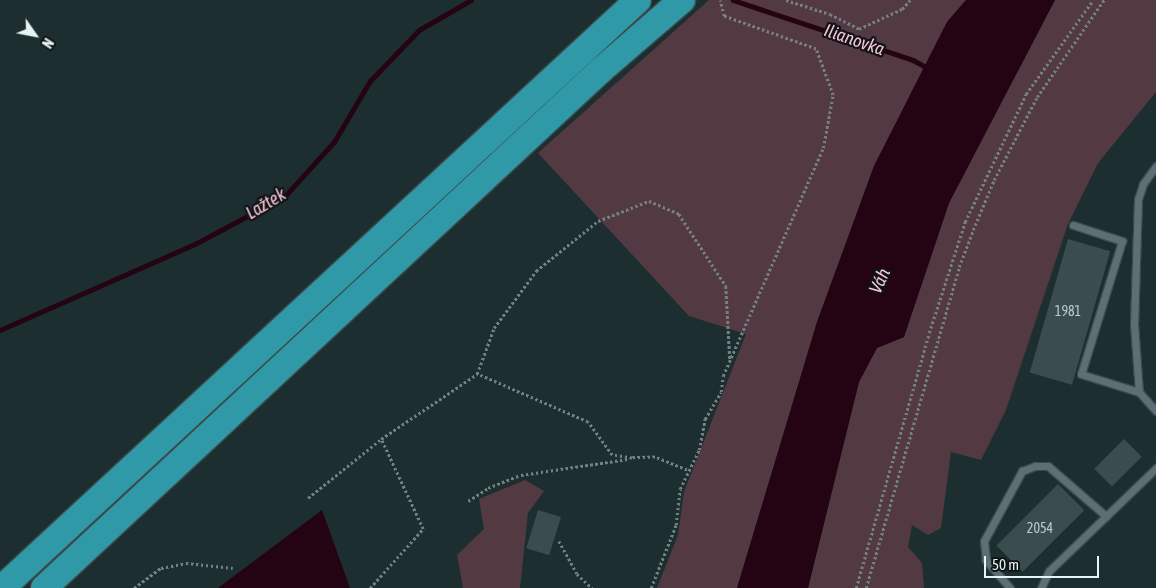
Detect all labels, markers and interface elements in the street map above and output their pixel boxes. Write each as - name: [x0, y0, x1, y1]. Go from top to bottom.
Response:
- north arrow: [10, 10, 60, 60]
- water label: Ilianovka: [821, 20, 887, 60]
- text: N: [39, 35, 57, 51]
- water label: Lažtek: [242, 184, 290, 224]
- water label: Váh: [865, 265, 895, 297]
- house number: 1981: [1055, 303, 1081, 319]
- house number: 2054: [1027, 520, 1053, 536]
- scale bar: [986, 546, 1101, 578]
- text: 50 m: [992, 556, 1019, 573]

